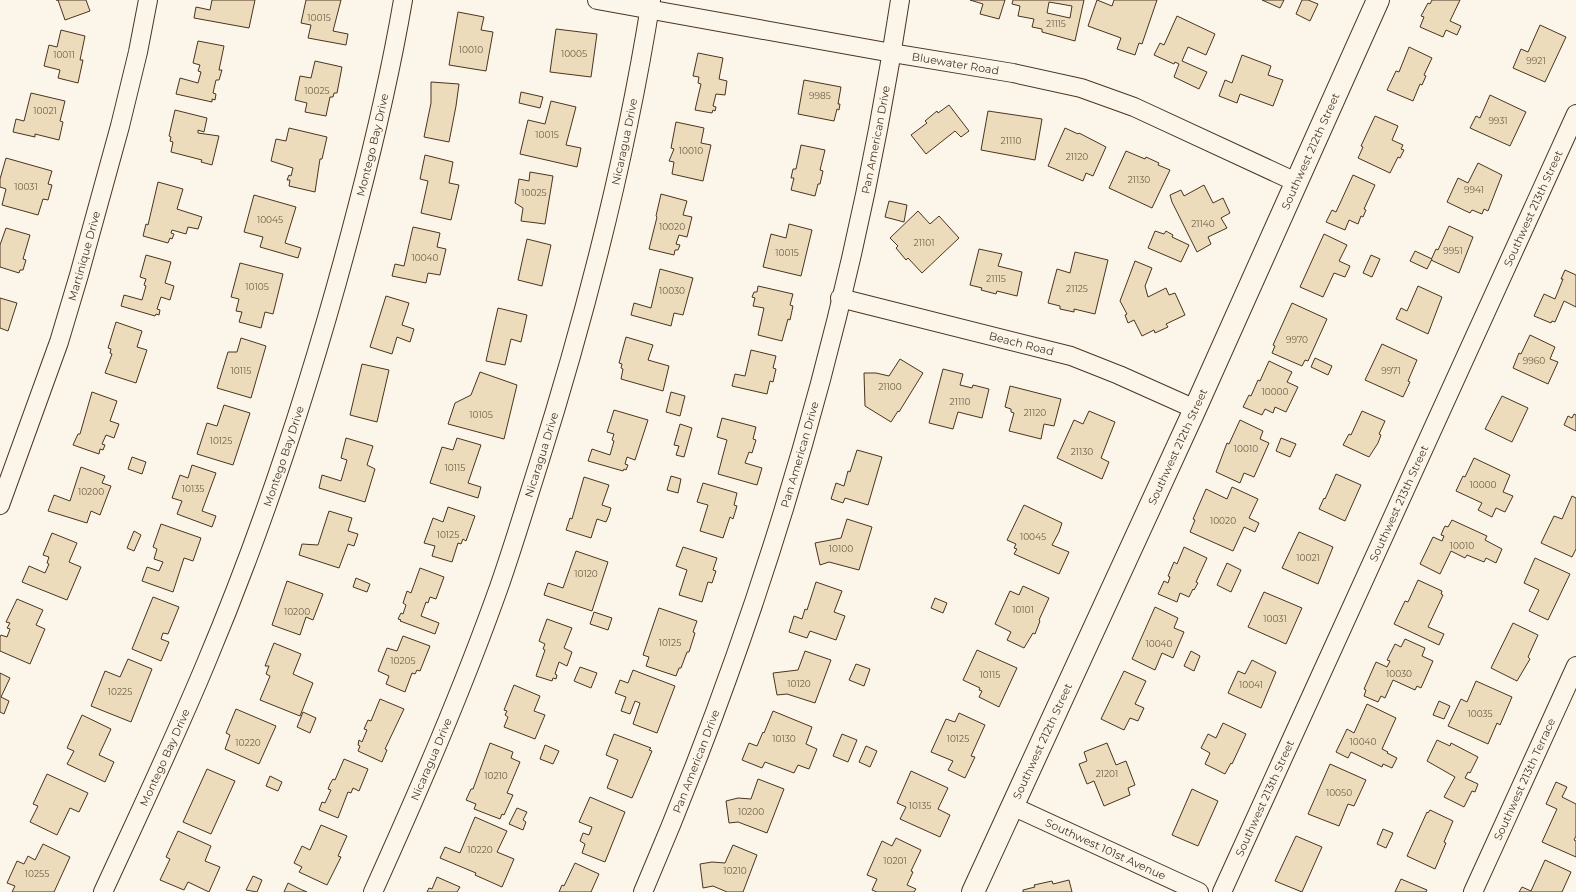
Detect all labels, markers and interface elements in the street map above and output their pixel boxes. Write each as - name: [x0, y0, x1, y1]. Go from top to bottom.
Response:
- house number: 10015: [307, 12, 331, 23]
- house number: 21115: [1046, 18, 1066, 29]
- house number: 10010: [459, 44, 483, 55]
- house number: 10005: [561, 48, 587, 59]
- house number: 10011: [53, 49, 75, 60]
- street label: Bluewater Road: [911, 49, 1000, 78]
- house number: 9921: [1526, 55, 1546, 66]
- street label: Pan American Drive: [858, 84, 893, 195]
- house number: 10025: [304, 85, 330, 96]
- house number: 9985: [809, 90, 831, 101]
- street label: Southwest 212th Street: [1278, 90, 1343, 212]
- street label: Montego Bay Drive: [353, 92, 392, 198]
- street label: Nicaragua Drive: [608, 97, 640, 186]
- house number: 10021: [33, 105, 57, 116]
- house number: 9931: [1488, 115, 1508, 126]
- house number: 10015: [535, 129, 559, 140]
- house number: 21110: [1001, 135, 1021, 146]
- house number: 10010: [679, 145, 703, 156]
- street label: Southwest 213th Street: [1500, 148, 1566, 269]
- house number: 21120: [1066, 151, 1088, 162]
- house number: 21130: [1128, 174, 1150, 185]
- house number: 10031: [14, 181, 38, 192]
- house number: 9941: [1464, 184, 1484, 195]
- house number: 10025: [521, 187, 547, 198]
- street label: Martinique Drive: [65, 209, 103, 303]
- house number: 10045: [257, 214, 283, 225]
- house number: 21140: [1191, 218, 1215, 229]
- house number: 10020: [659, 221, 685, 232]
- house number: 21101: [914, 237, 934, 248]
- house number: 9951: [1443, 245, 1463, 256]
- house number: 10015: [775, 247, 799, 258]
- house number: 10040: [411, 252, 439, 263]
- house number: 21115: [986, 273, 1006, 284]
- house number: 10105: [245, 281, 269, 292]
- house number: 21125: [1066, 283, 1088, 294]
- house number: 10030: [659, 285, 685, 296]
- street label: Beach Road: [987, 329, 1055, 358]
- house number: 9970: [1286, 334, 1308, 345]
- house number: 9960: [1523, 355, 1545, 366]
- house number: 10115: [231, 365, 251, 376]
- house number: 9971: [1381, 365, 1401, 376]
- house number: 21100: [878, 381, 902, 392]
- street label: Southwest 212th Street: [1145, 386, 1210, 507]
- house number: 10000: [1261, 386, 1289, 397]
- house number: 21110: [950, 396, 970, 407]
- street label: Pan American Drive: [778, 399, 822, 509]
- street label: Montego Bay Drive: [260, 404, 307, 508]
- house number: 21120: [1024, 407, 1046, 418]
- house number: 10105: [469, 409, 493, 420]
- street label: Nicaragua Drive: [522, 410, 561, 499]
- house number: 10125: [210, 435, 232, 446]
- street label: Southwest 213th Street: [1366, 442, 1432, 564]
- house number: 10010: [1234, 443, 1258, 454]
- house number: 21130: [1071, 446, 1093, 457]
- house number: 10115: [445, 462, 465, 473]
- house number: 10000: [1469, 479, 1497, 490]
- house number: 10135: [182, 483, 204, 494]
- house number: 10200: [78, 486, 104, 497]
- house number: 10020: [1210, 515, 1236, 526]
- house number: 10125: [437, 529, 459, 540]
- house number: 10045: [1020, 531, 1046, 542]
- house number: 10010: [1450, 540, 1474, 551]
- house number: 10100: [829, 543, 853, 554]
- house number: 10021: [1296, 552, 1320, 563]
- house number: 10120: [574, 568, 598, 579]
- house number: 10101: [1012, 604, 1034, 615]
- house number: 10200: [284, 606, 310, 617]
- house number: 10031: [1263, 613, 1287, 624]
- house number: 10125: [659, 637, 681, 648]
- house number: 10040: [1145, 638, 1173, 649]
- house number: 10205: [390, 655, 416, 666]
- house number: 10030: [1386, 668, 1412, 679]
- house number: 10115: [980, 669, 1000, 680]
- house number: 10120: [787, 678, 811, 689]
- house number: 10041: [1239, 679, 1263, 690]
- street label: Southwest 212th Street: [1010, 680, 1075, 801]
- house number: 10225: [108, 686, 132, 697]
- street label: Montego Bay Drive: [137, 706, 193, 808]
- street label: Pan American Drive: [670, 707, 722, 815]
- house number: 10035: [1467, 708, 1493, 719]
- street label: Southwest 213th Terrace: [1490, 715, 1559, 843]
- street label: Nicaragua Drive: [407, 716, 455, 803]
- house number: 10130: [772, 733, 796, 744]
- house number: 10125: [947, 733, 969, 744]
- house number: 10040: [1349, 736, 1377, 747]
- house number: 10220: [235, 737, 261, 748]
- street label: Southwest 213th Street: [1232, 737, 1297, 859]
- house number: 21201: [1096, 768, 1118, 779]
- house number: 10210: [484, 770, 508, 781]
- house number: 10050: [1326, 787, 1352, 798]
- house number: 10135: [909, 800, 931, 811]
- house number: 10200: [738, 806, 764, 817]
- street label: Southwest 101st Avenue: [1043, 815, 1168, 883]
- house number: 10220: [467, 844, 493, 855]
- house number: 10201: [883, 855, 907, 866]
- house number: 10210: [723, 865, 747, 876]
- house number: 10255: [25, 868, 49, 879]

